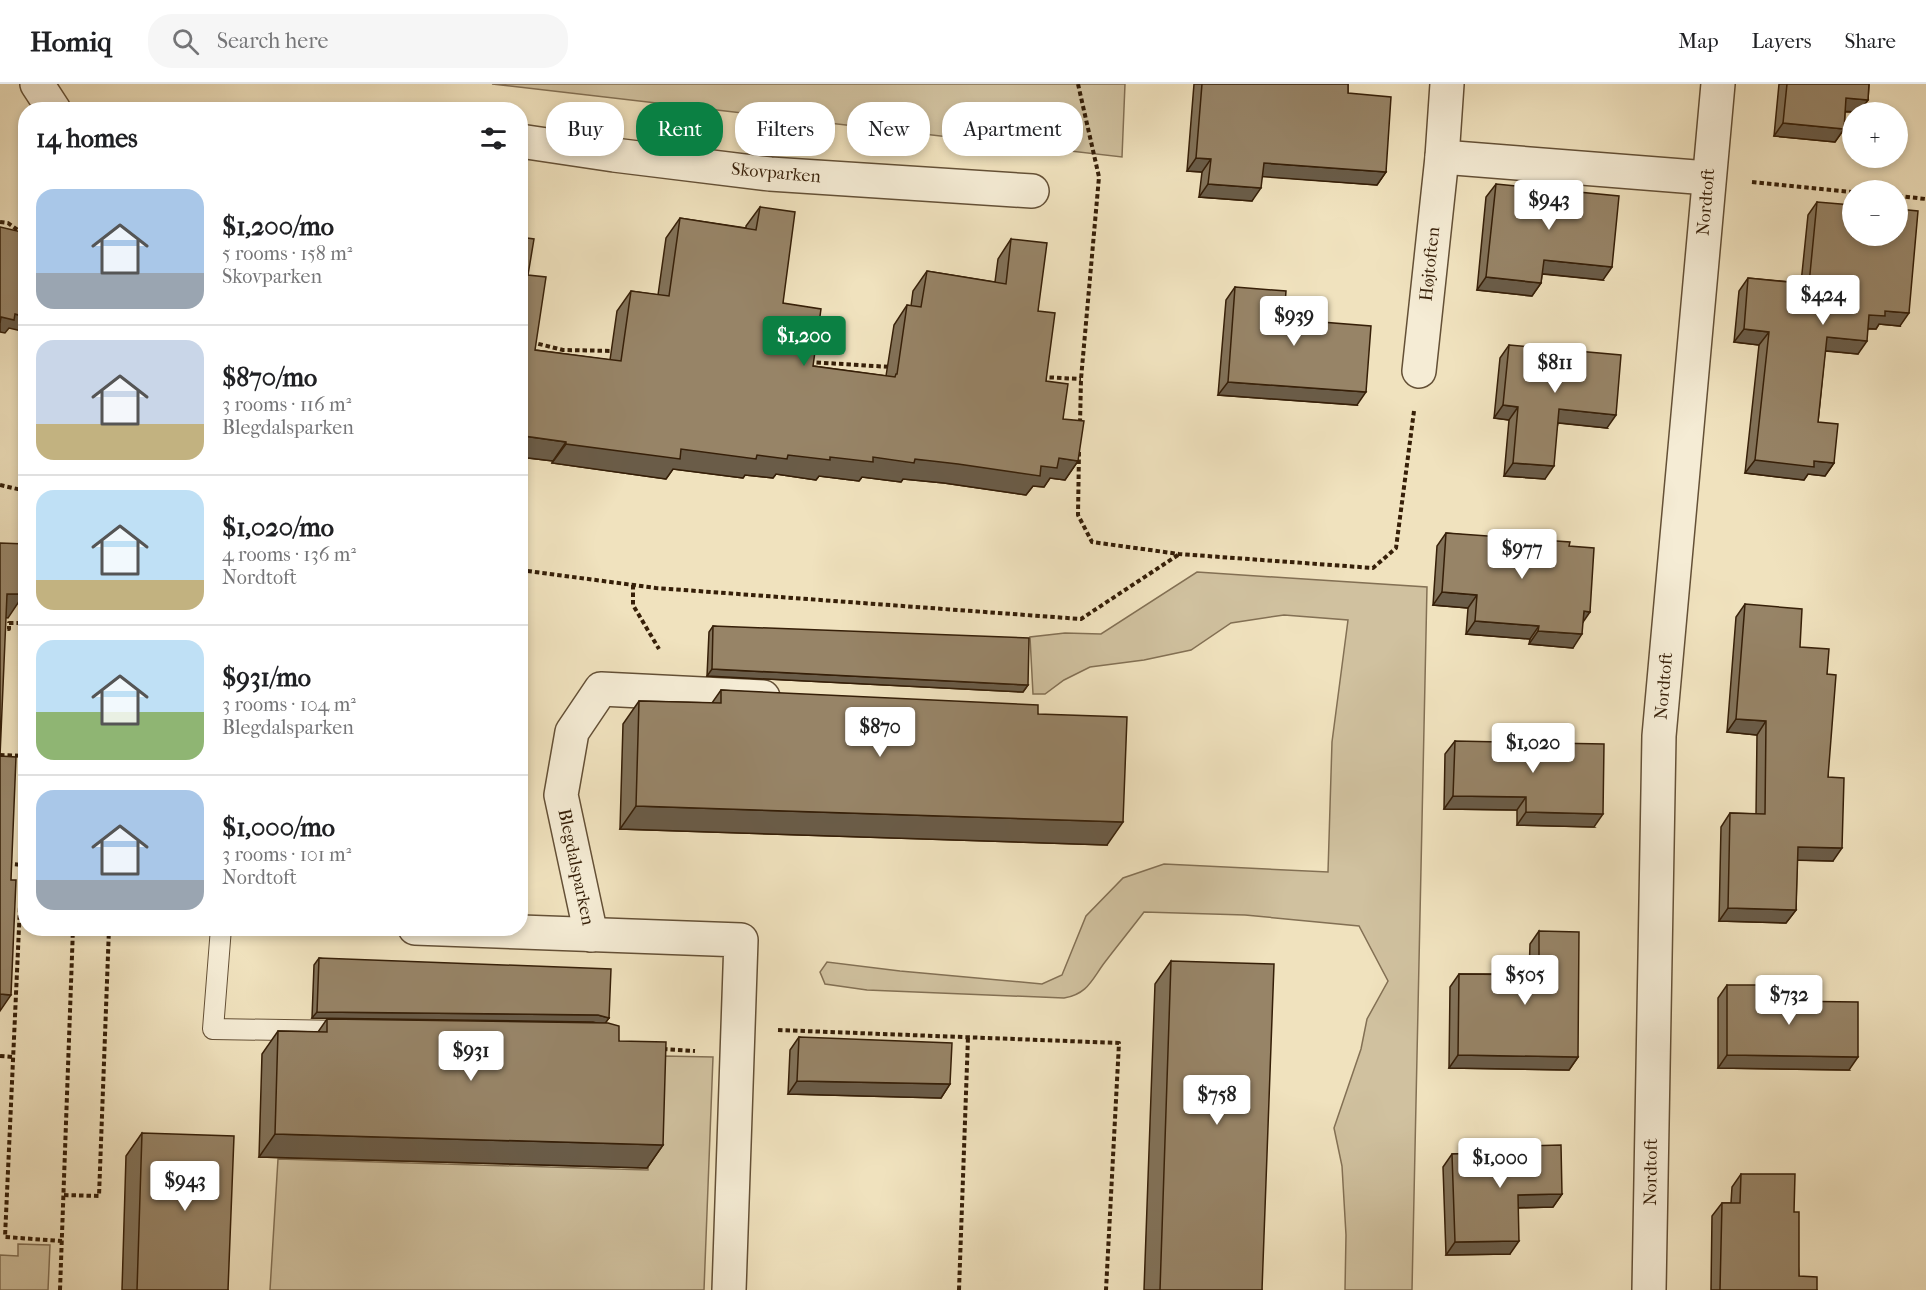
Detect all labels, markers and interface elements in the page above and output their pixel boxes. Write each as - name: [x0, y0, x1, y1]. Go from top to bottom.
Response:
- search box: [148, 14, 568, 68]
- text: Homiq: [30, 25, 112, 58]
- icon: search: [169, 25, 202, 58]
- text: Search here: [217, 28, 328, 54]
- text: Map: [1678, 29, 1719, 53]
- text: Layers: [1752, 29, 1811, 53]
- text: Share: [1844, 29, 1896, 53]
- chip: Buy: [546, 102, 624, 156]
- chip: Rent: [636, 102, 723, 156]
- chip: Filters: [735, 102, 835, 156]
- chip: New: [847, 102, 930, 156]
- chip: Apartment: [942, 102, 1083, 156]
- map controls: [1842, 102, 1908, 246]
- button: +: [1842, 102, 1908, 168]
- icon: filters: [477, 122, 510, 155]
- text: 14 homes: [36, 123, 138, 154]
- street label: Skovparken: [730, 159, 822, 187]
- street label: Nordtoft: [1693, 167, 1719, 236]
- pin: $943: [1513, 180, 1585, 231]
- button: −: [1842, 180, 1908, 246]
- text: $943: [1528, 188, 1570, 211]
- text: $1,200/mo: [222, 211, 334, 242]
- icon: home: [84, 213, 156, 285]
- street label: Højtoften: [1416, 225, 1444, 302]
- text: 5 rooms · 158 m²: [222, 242, 352, 265]
- text: Skovparken: [222, 265, 322, 288]
- pin: $424: [1787, 275, 1859, 326]
- text: $424: [1801, 283, 1845, 306]
- pin: $939: [1258, 296, 1330, 347]
- text: $939: [1274, 304, 1314, 327]
- pin: $1,200: [755, 316, 853, 367]
- text: $1,200: [777, 324, 831, 347]
- pin: $811: [1519, 343, 1591, 394]
- text: $811: [1537, 351, 1573, 374]
- text: $870/mo: [222, 362, 317, 393]
- icon: home: [84, 364, 156, 436]
- text: 3 rooms · 116 m²: [222, 393, 351, 416]
- text: Blegdalsparken: [222, 416, 354, 439]
- text: $1,020/mo: [222, 512, 334, 543]
- icon: home: [84, 514, 156, 586]
- pin: $977: [1486, 529, 1558, 580]
- text: $977: [1502, 537, 1542, 560]
- text: 4 rooms · 136 m²: [222, 543, 356, 566]
- text: Nordtoft: [222, 566, 297, 589]
- street label: Nordtoft: [1651, 651, 1677, 720]
- text: $931/mo: [222, 662, 311, 693]
- icon: home: [84, 664, 156, 736]
- text: 3 rooms · 104 m²: [222, 693, 356, 716]
- pin: $870: [844, 707, 916, 758]
- text: $870: [859, 715, 901, 738]
- text: Blegdalsparken: [222, 716, 354, 739]
- pin: $1,020: [1484, 723, 1582, 774]
- text: $1,020: [1506, 731, 1560, 754]
- street label: Blegdalsparken: [553, 807, 599, 928]
- text: $1,000/mo: [222, 812, 335, 843]
- icon: home: [84, 814, 156, 886]
- text: 3 rooms · 101 m²: [222, 843, 351, 866]
- text: Nordtoft: [222, 866, 297, 889]
- pin: $505: [1489, 955, 1561, 1006]
- text: $505: [1505, 963, 1545, 986]
- pin: $732: [1753, 975, 1825, 1026]
- text: $732: [1769, 983, 1809, 1006]
- pin: $931: [435, 1031, 507, 1082]
- text: $931: [453, 1039, 489, 1062]
- pin: $758: [1181, 1075, 1253, 1126]
- text: $758: [1197, 1083, 1237, 1106]
- pin: $1,000: [1451, 1138, 1549, 1189]
- street label: Nordtoft: [1640, 1138, 1662, 1206]
- text: $1,000: [1472, 1146, 1528, 1169]
- pin: $943: [149, 1161, 221, 1212]
- text: $943: [164, 1169, 206, 1192]

